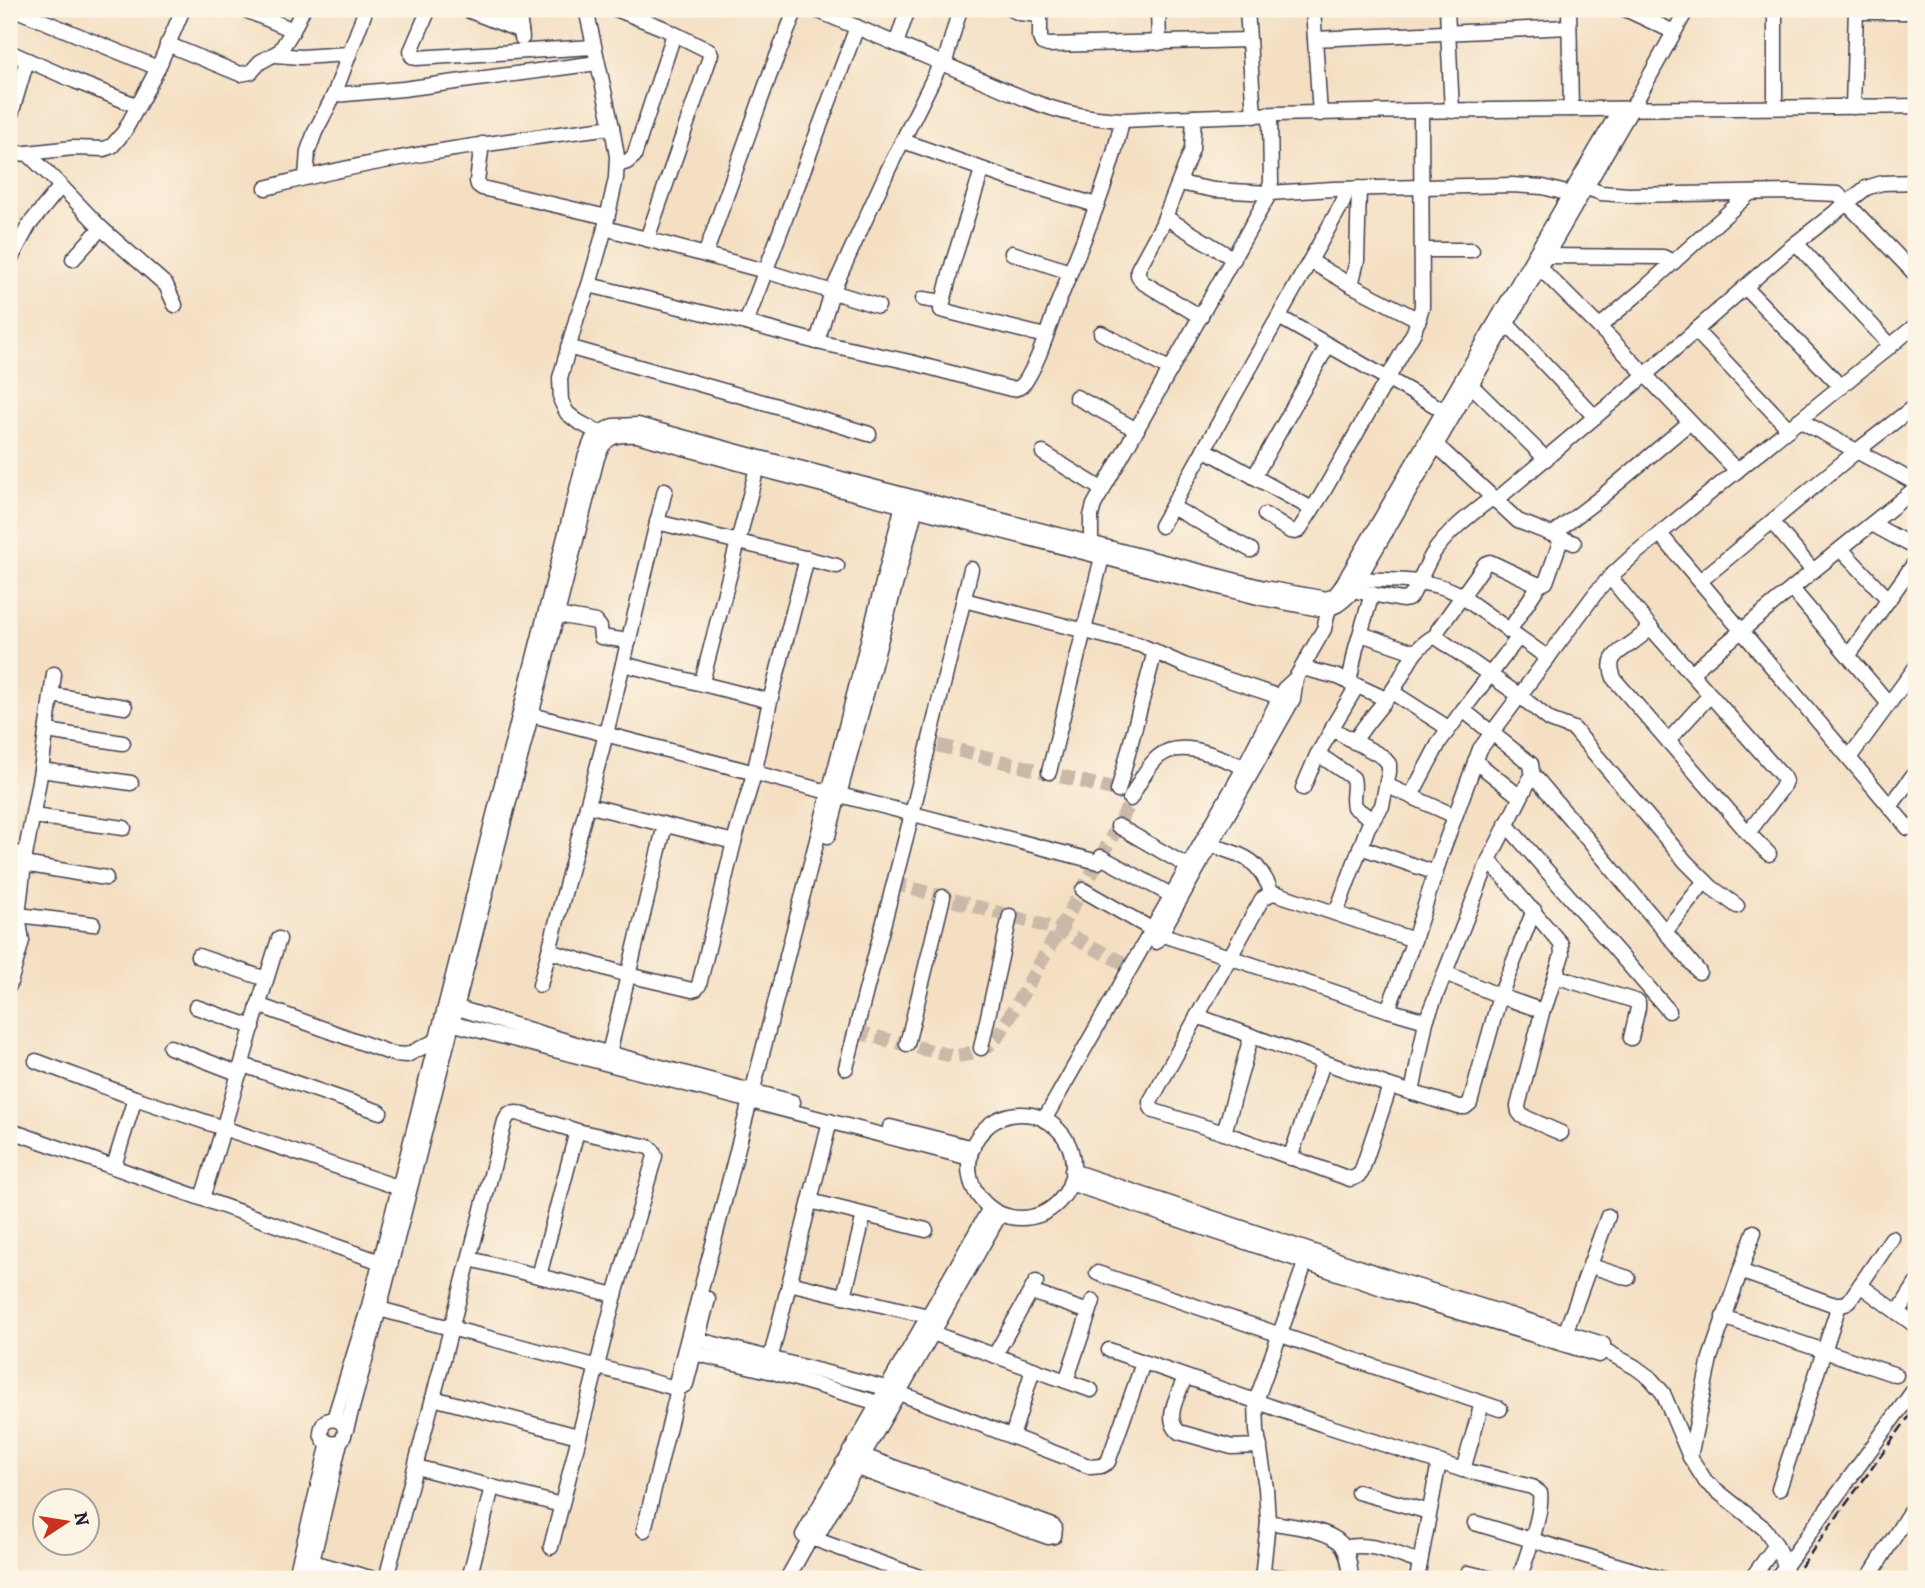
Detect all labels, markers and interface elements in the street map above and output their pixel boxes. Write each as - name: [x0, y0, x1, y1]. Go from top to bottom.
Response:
- north arrow: [32, 1486, 102, 1556]
- text: N: [67, 1509, 96, 1528]

